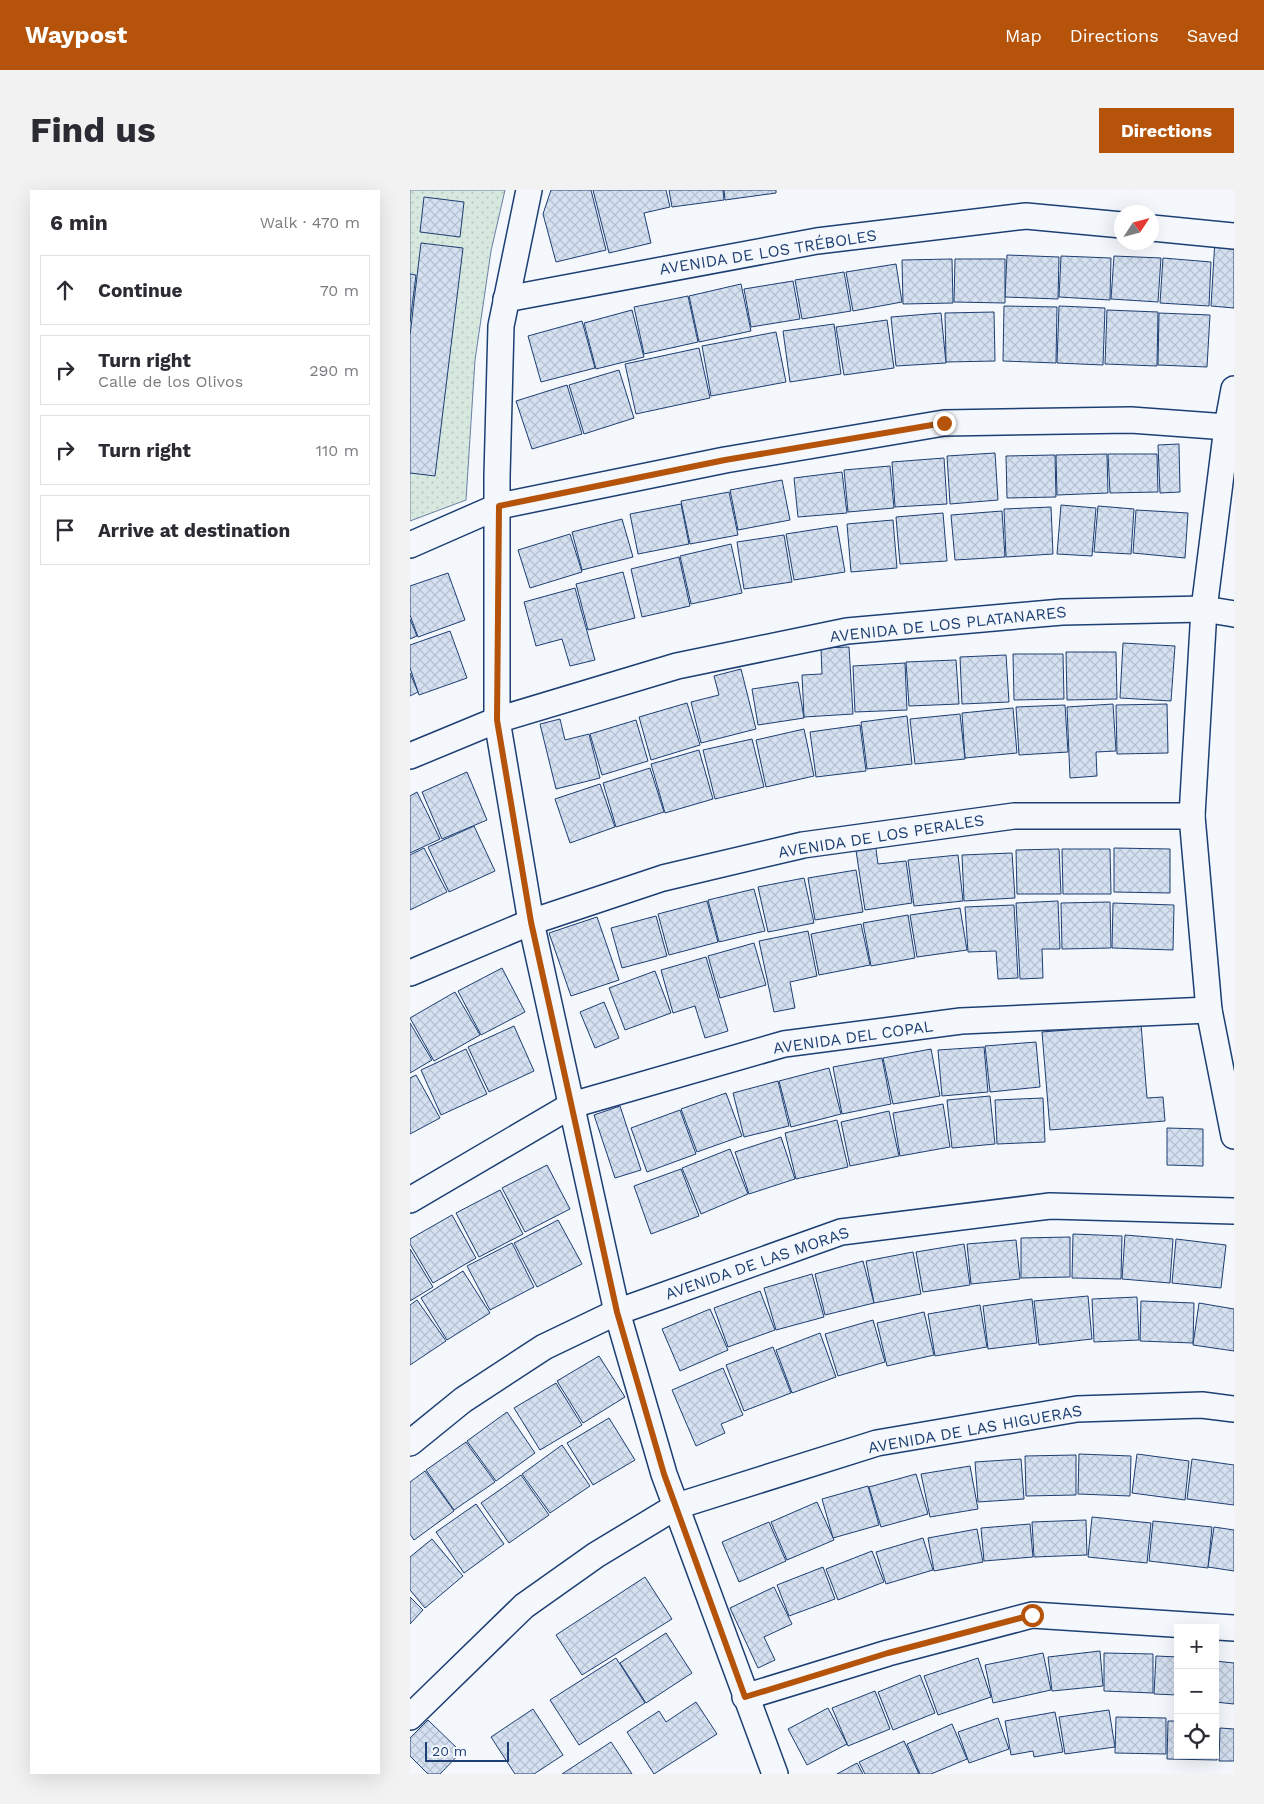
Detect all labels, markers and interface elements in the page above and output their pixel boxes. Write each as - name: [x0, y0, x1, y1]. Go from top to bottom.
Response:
- text: Waypost: [25, 21, 127, 49]
- text: Map: [1005, 25, 1042, 46]
- text: Directions: [1070, 25, 1159, 46]
- text: Saved: [1187, 25, 1239, 46]
- button: Directions: [1099, 108, 1234, 153]
- text: Find us: [30, 109, 156, 151]
- north arrow: [1114, 205, 1159, 250]
- text: 6 min: [50, 210, 108, 235]
- text: Walk · 470 m: [260, 213, 360, 232]
- street label: AVENIDA DE LOS TRÉBOLES: [658, 225, 878, 279]
- icon: ahead: [51, 276, 79, 304]
- text: Continue: [98, 279, 182, 302]
- text: 70 m: [320, 281, 359, 300]
- text: Turn right: [98, 349, 191, 372]
- icon: right: [51, 356, 79, 384]
- text: 290 m: [309, 361, 359, 380]
- text: Calle de los Olivos: [98, 372, 243, 391]
- route end: [933, 412, 956, 435]
- icon: right: [51, 436, 79, 464]
- text: Turn right: [98, 439, 191, 462]
- text: 110 m: [316, 441, 359, 460]
- icon: arrive: [51, 516, 79, 544]
- text: Arrive at destination: [98, 519, 290, 542]
- street label: AVENIDA DE LOS PLATANARES: [829, 602, 1067, 646]
- street label: AVENIDA DE LOS PERALES: [777, 810, 985, 862]
- street label: AVENIDA DEL COPAL: [772, 1016, 935, 1058]
- street label: AVENIDA DE LAS MORAS: [663, 1223, 851, 1303]
- street label: AVENIDA DE LAS HIGUERAS: [866, 1401, 1084, 1457]
- route start: [1021, 1604, 1044, 1627]
- map controls: [1174, 1624, 1219, 1759]
- button: +: [1174, 1624, 1219, 1669]
- button: −: [1174, 1669, 1219, 1714]
- button: locate: [1174, 1714, 1219, 1759]
- scale bar: [425, 1739, 509, 1762]
- text: 20 m: [432, 1743, 467, 1759]

